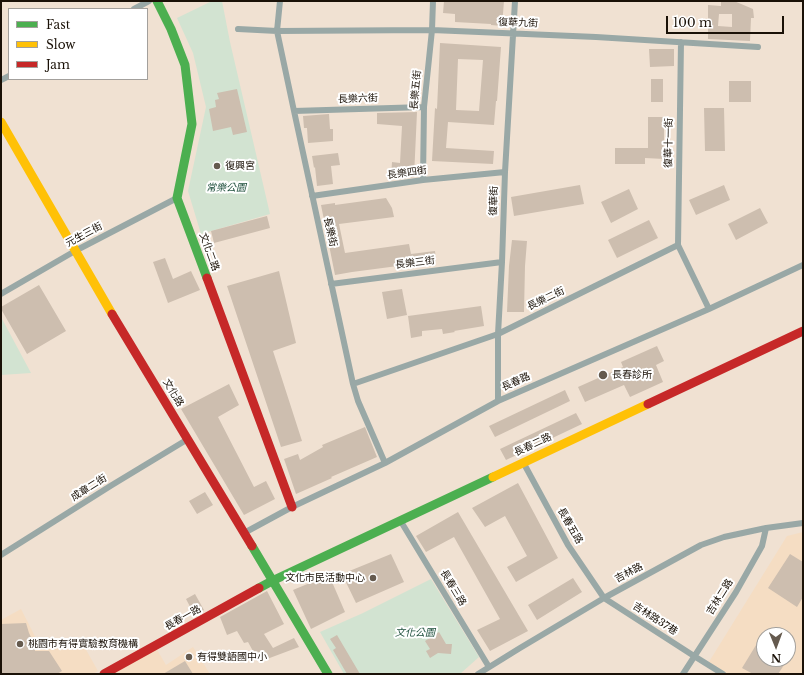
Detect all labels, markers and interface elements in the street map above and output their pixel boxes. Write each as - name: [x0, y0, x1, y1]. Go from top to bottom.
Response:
- legend: [8, 8, 148, 80]
- scale bar: [668, 8, 786, 34]
- text: 100 m: [673, 15, 712, 30]
- street label: 復華九街: [498, 16, 538, 30]
- text: Fast: [46, 17, 70, 32]
- text: Slow: [46, 37, 75, 52]
- text: Jam: [46, 57, 70, 72]
- street label: 長樂五街: [408, 70, 424, 110]
- street label: 長樂六街: [338, 92, 378, 106]
- street label: 復華十一街: [663, 118, 675, 168]
- place label: 復興宮: [225, 160, 255, 172]
- marker: 復興宮: [212, 161, 222, 171]
- street label: 長樂四街: [386, 164, 428, 182]
- park label: 常樂公園: [206, 182, 246, 194]
- street label: 復華街: [487, 186, 501, 216]
- street label: 長樂街: [321, 216, 339, 248]
- street label: 元生三街: [64, 220, 104, 250]
- street label: 文化二路: [197, 231, 221, 273]
- street label: 長樂三街: [394, 255, 436, 271]
- street label: 長樂二街: [525, 285, 567, 313]
- marker: 長春診所: [597, 369, 609, 381]
- place label: 長春診所: [612, 369, 652, 381]
- street label: 長春路: [500, 370, 532, 394]
- street label: 文化路: [160, 377, 186, 409]
- street label: 長春二路: [512, 431, 554, 459]
- street label: 成章二街: [69, 472, 109, 504]
- street label: 長春五路: [555, 506, 585, 546]
- street label: 吉林路: [613, 561, 645, 585]
- street label: 長春三路: [438, 568, 468, 608]
- place label: 文化市民活動中心: [285, 572, 365, 584]
- marker: 文化市民活動中心: [368, 573, 378, 583]
- street label: 吉林二路: [704, 577, 736, 617]
- street label: 吉林路37巷: [630, 600, 680, 638]
- street label: 長春一路: [163, 603, 203, 633]
- park label: 文化公園: [395, 627, 435, 639]
- north arrow: [756, 627, 796, 667]
- place label: 桃園市有得實驗教育機構: [28, 638, 138, 650]
- marker: 桃園市有得實驗教育機構: [15, 639, 25, 649]
- place label: 有得雙語國中小: [197, 651, 267, 663]
- text: N: [771, 651, 781, 665]
- marker: 有得雙語國中小: [184, 652, 194, 662]

